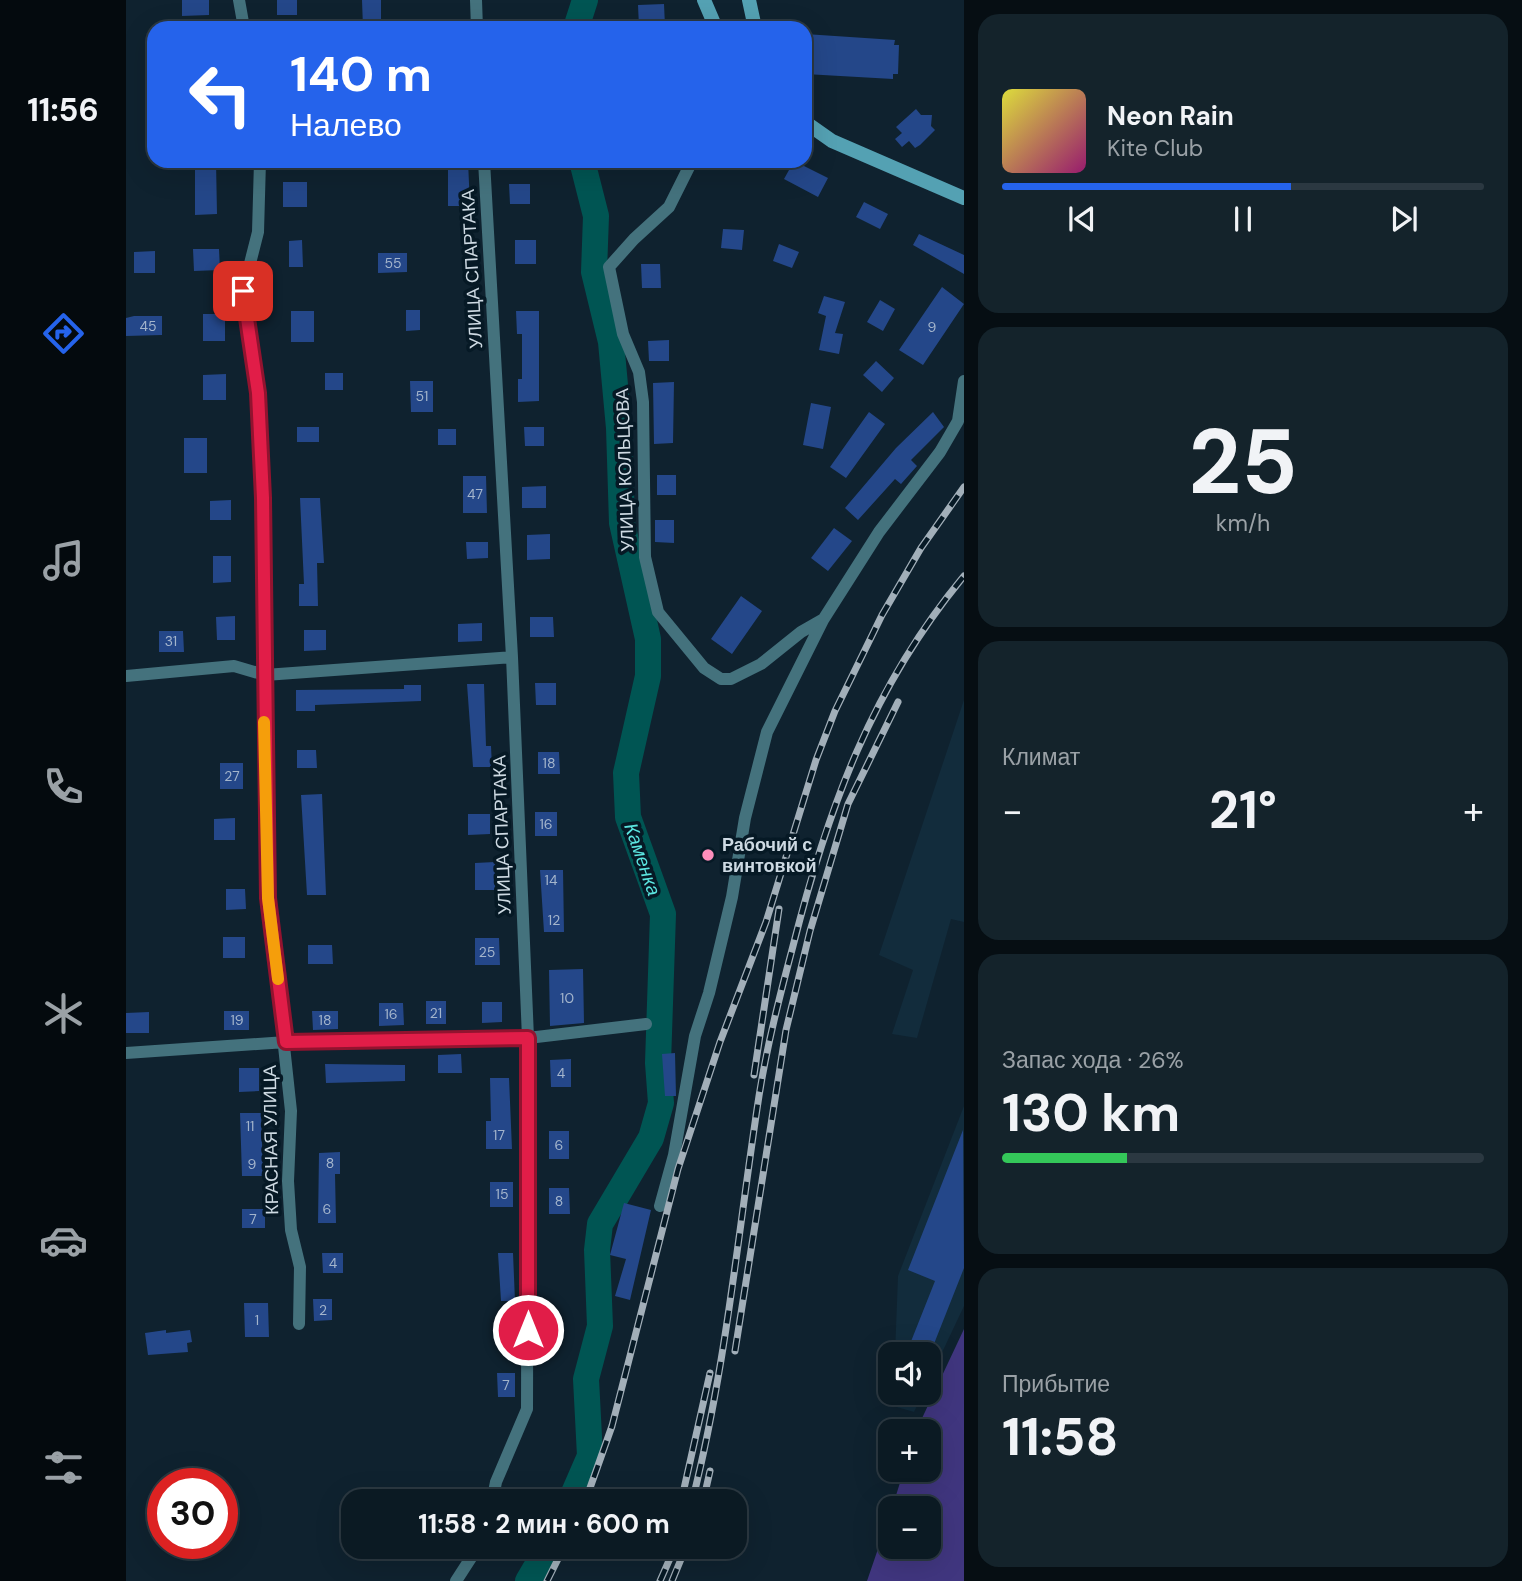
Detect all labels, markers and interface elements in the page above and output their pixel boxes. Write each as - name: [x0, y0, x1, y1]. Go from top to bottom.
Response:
- text: 140 m: [290, 42, 432, 106]
- icon: left: [175, 49, 266, 140]
- text: 11:56: [27, 89, 99, 131]
- text: Neon Rain: [1107, 99, 1234, 133]
- text: Налево: [290, 104, 402, 146]
- text: Kite Club: [1107, 133, 1203, 163]
- street label: УЛИЦА СПАРТАКА: [456, 189, 488, 349]
- icon: previous: [1063, 200, 1101, 238]
- icon: pause: [1224, 200, 1262, 238]
- icon: next: [1385, 200, 1423, 238]
- house number: 55: [384, 254, 402, 272]
- pin: [213, 261, 273, 321]
- icon: arrive: [224, 272, 262, 310]
- icon: directions: [39, 309, 88, 358]
- house number: 45: [139, 317, 157, 335]
- house number: 9: [928, 318, 937, 336]
- house number: 51: [416, 387, 428, 405]
- street label: УЛИЦА КОЛЬЦОВА: [610, 388, 640, 552]
- text: 25: [1188, 403, 1298, 521]
- house number: 47: [467, 485, 483, 503]
- text: km/h: [1216, 508, 1270, 538]
- icon: music: [39, 536, 88, 585]
- house number: 31: [165, 632, 177, 650]
- text: Климат: [1002, 742, 1080, 772]
- house number: 18: [543, 754, 555, 772]
- street label: УЛИЦА СПАРТАКА: [487, 755, 517, 915]
- icon: phone: [39, 762, 88, 811]
- house number: 27: [224, 767, 240, 785]
- text: 21°: [1209, 776, 1277, 844]
- text: −: [1002, 786, 1023, 836]
- text: +: [1463, 786, 1484, 836]
- house number: 16: [539, 815, 553, 833]
- water label: Каменка: [618, 819, 667, 899]
- place label: Рабочий с винтовкой: [722, 833, 816, 878]
- marker: Рабочий с винтовкой: [700, 847, 716, 863]
- house number: 14: [545, 871, 558, 889]
- house number: 12: [548, 911, 560, 929]
- house number: 25: [479, 943, 495, 961]
- icon: climate: [39, 989, 88, 1038]
- house number: 10: [560, 989, 574, 1007]
- house number: 21: [430, 1004, 442, 1022]
- house number: 16: [384, 1005, 398, 1023]
- house number: 19: [230, 1011, 244, 1029]
- house number: 18: [319, 1011, 331, 1029]
- text: Запас хода · 26%: [1002, 1045, 1183, 1075]
- house number: 4: [557, 1064, 566, 1082]
- street label: КРАСНАЯ УЛИЦА: [258, 1065, 284, 1215]
- text: 130 km: [1002, 1079, 1180, 1147]
- house number: 11: [246, 1117, 254, 1135]
- house number: 17: [493, 1126, 505, 1144]
- house number: 6: [555, 1136, 563, 1154]
- house number: 8: [326, 1154, 334, 1172]
- house number: 9: [248, 1155, 257, 1173]
- house number: 15: [496, 1185, 508, 1203]
- house number: 8: [555, 1192, 563, 1210]
- house number: 6: [323, 1200, 331, 1218]
- house number: 7: [249, 1210, 257, 1228]
- icon: car: [39, 1216, 88, 1265]
- house number: 4: [329, 1254, 338, 1272]
- position arrow: [491, 1293, 565, 1367]
- house number: 2: [319, 1301, 327, 1319]
- house number: 1: [255, 1311, 259, 1329]
- map controls: [878, 1342, 941, 1559]
- button: sound: [878, 1342, 941, 1405]
- text: Прибытие: [1002, 1369, 1110, 1399]
- house number: 7: [502, 1376, 510, 1394]
- text: 11:58: [1002, 1403, 1118, 1471]
- button: +: [878, 1419, 941, 1482]
- icon: filters: [39, 1443, 88, 1492]
- speed limit sign: 30: [147, 1468, 238, 1559]
- button: −: [878, 1496, 941, 1559]
- text: 11:58 · 2 мин · 600 m: [418, 1507, 670, 1541]

